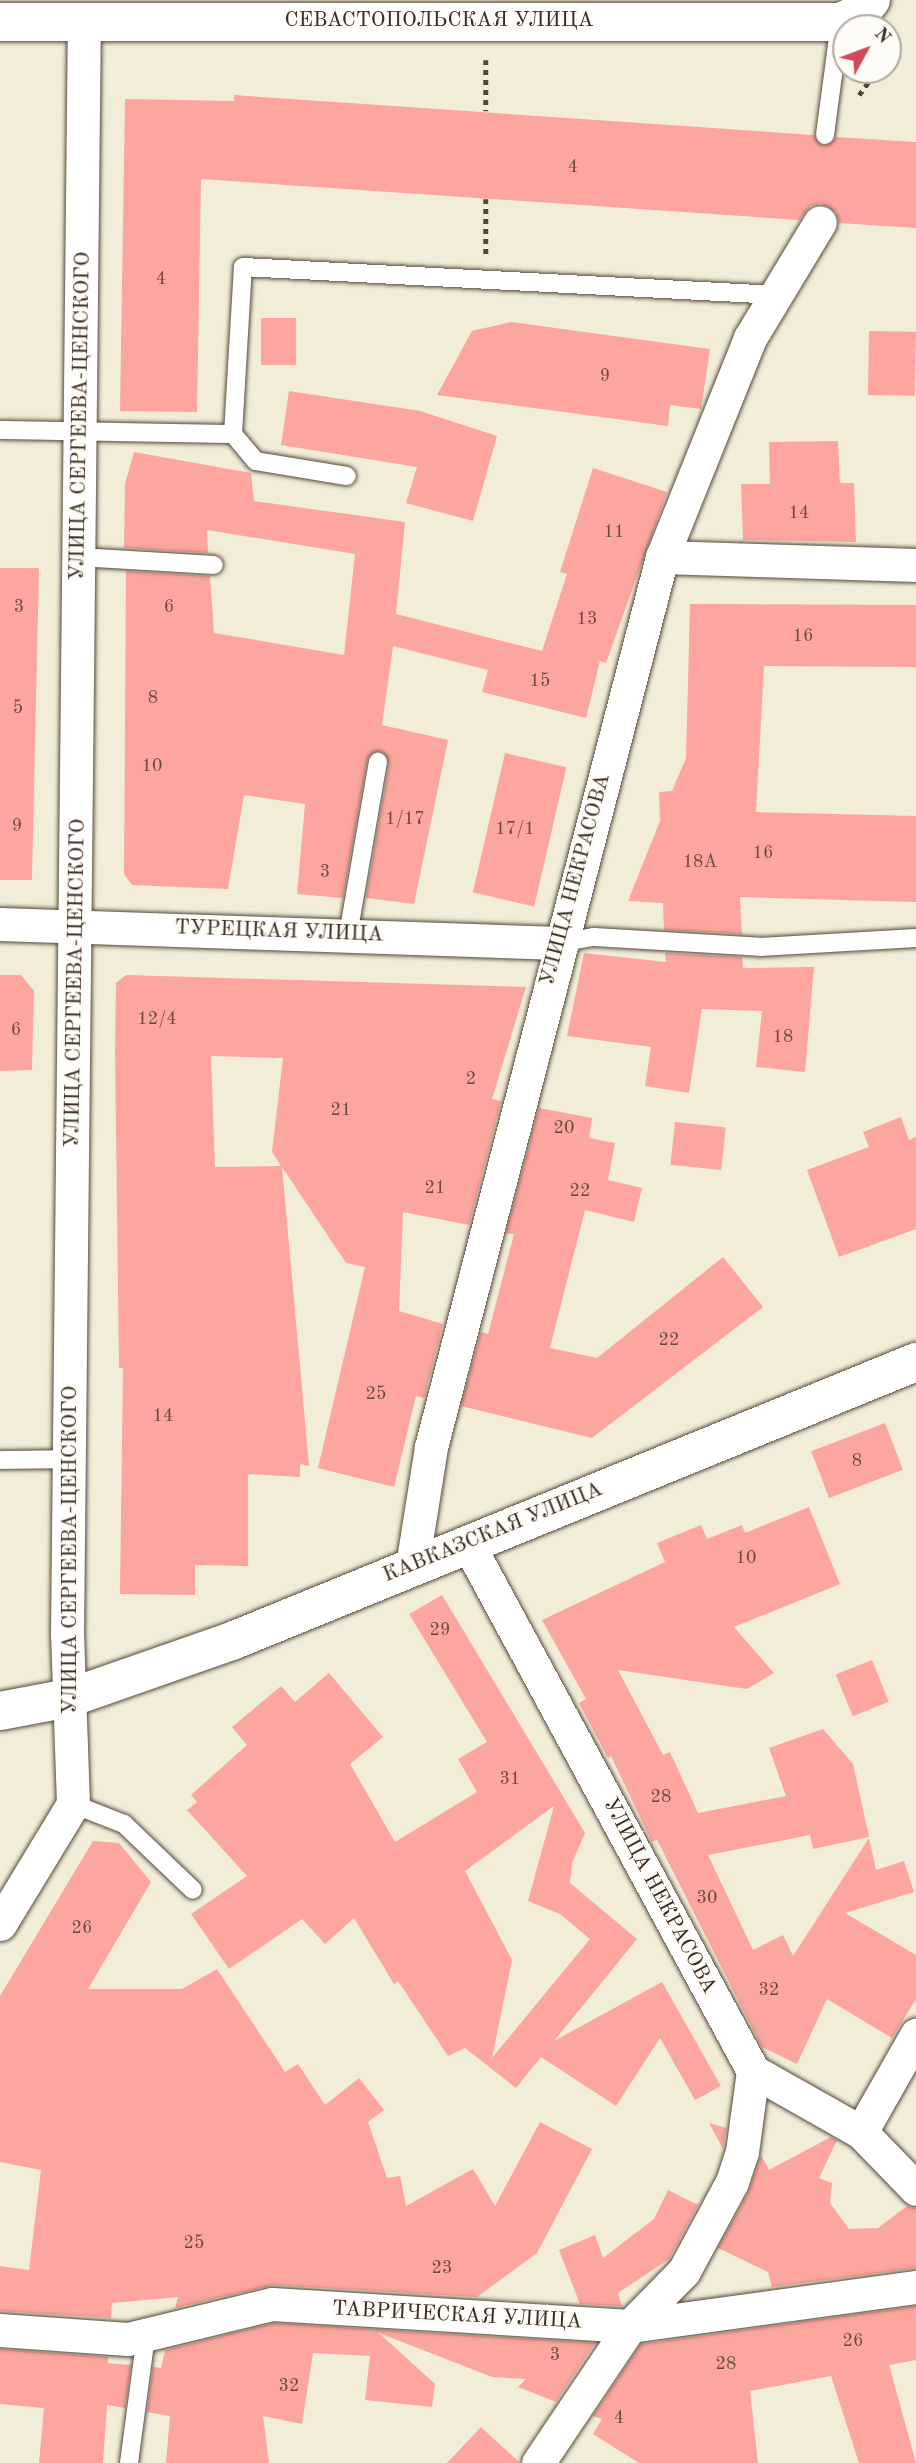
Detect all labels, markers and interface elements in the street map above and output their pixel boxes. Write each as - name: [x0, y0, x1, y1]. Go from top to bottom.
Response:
- street label: СЕВАСТОПОЛЬСКАЯ УЛИЦА: [284, 8, 594, 34]
- north arrow: [832, 14, 902, 84]
- text: N: [870, 24, 894, 48]
- house number: 4: [568, 156, 578, 178]
- street label: УЛИЦА СЕРГЕЕВА-ЦЕНСКОГО: [66, 251, 96, 581]
- house number: 4: [156, 268, 166, 290]
- house number: 9: [600, 365, 610, 387]
- house number: 14: [789, 502, 809, 524]
- house number: 11: [604, 521, 624, 543]
- house number: 3: [14, 596, 24, 618]
- house number: 6: [164, 596, 174, 618]
- house number: 13: [577, 608, 597, 630]
- house number: 16: [793, 625, 813, 647]
- house number: 15: [530, 670, 550, 692]
- house number: 8: [148, 687, 158, 709]
- house number: 5: [13, 697, 23, 719]
- house number: 10: [142, 755, 162, 777]
- street label: УЛИЦА НЕКРАСОВА: [536, 771, 616, 989]
- house number: 1/17: [385, 808, 425, 830]
- house number: 9: [12, 815, 22, 837]
- street label: УЛИЦА СЕРГЕЕВА-ЦЕНСКОГО: [61, 818, 91, 1148]
- house number: 17/1: [495, 818, 535, 840]
- house number: 16: [753, 842, 773, 864]
- house number: 18А: [683, 851, 717, 873]
- house number: 3: [320, 861, 330, 883]
- street label: ТУРЕЦКАЯ УЛИЦА: [174, 916, 384, 948]
- house number: 12/4: [137, 1008, 177, 1030]
- house number: 6: [11, 1019, 21, 1041]
- house number: 18: [773, 1026, 793, 1048]
- house number: 2: [466, 1068, 476, 1090]
- house number: 21: [331, 1099, 351, 1121]
- house number: 20: [554, 1117, 574, 1139]
- house number: 21: [425, 1177, 445, 1199]
- house number: 22: [570, 1180, 590, 1202]
- house number: 22: [659, 1329, 679, 1351]
- house number: 25: [366, 1383, 386, 1405]
- street label: УЛИЦА СЕРГЕЕВА-ЦЕНСКОГО: [58, 1386, 84, 1714]
- house number: 14: [153, 1405, 173, 1427]
- house number: 8: [852, 1450, 862, 1472]
- street label: КАВКАЗСКАЯ УЛИЦА: [380, 1477, 606, 1589]
- house number: 10: [736, 1547, 756, 1569]
- house number: 29: [430, 1619, 450, 1641]
- house number: 31: [500, 1768, 520, 1790]
- house number: 28: [651, 1786, 671, 1808]
- street label: УЛИЦА НЕКРАСОВА: [597, 1794, 721, 1998]
- house number: 30: [697, 1887, 717, 1909]
- house number: 26: [72, 1917, 92, 1939]
- house number: 32: [759, 1979, 779, 2001]
- house number: 25: [184, 2232, 204, 2254]
- house number: 23: [432, 2257, 452, 2279]
- street label: ТАВРИЧЕСКАЯ УЛИЦА: [331, 2297, 583, 2335]
- house number: 26: [843, 2330, 863, 2352]
- house number: 3: [550, 2344, 560, 2366]
- house number: 28: [716, 2353, 736, 2375]
- house number: 32: [279, 2375, 299, 2397]
- house number: 4: [614, 2407, 624, 2429]

